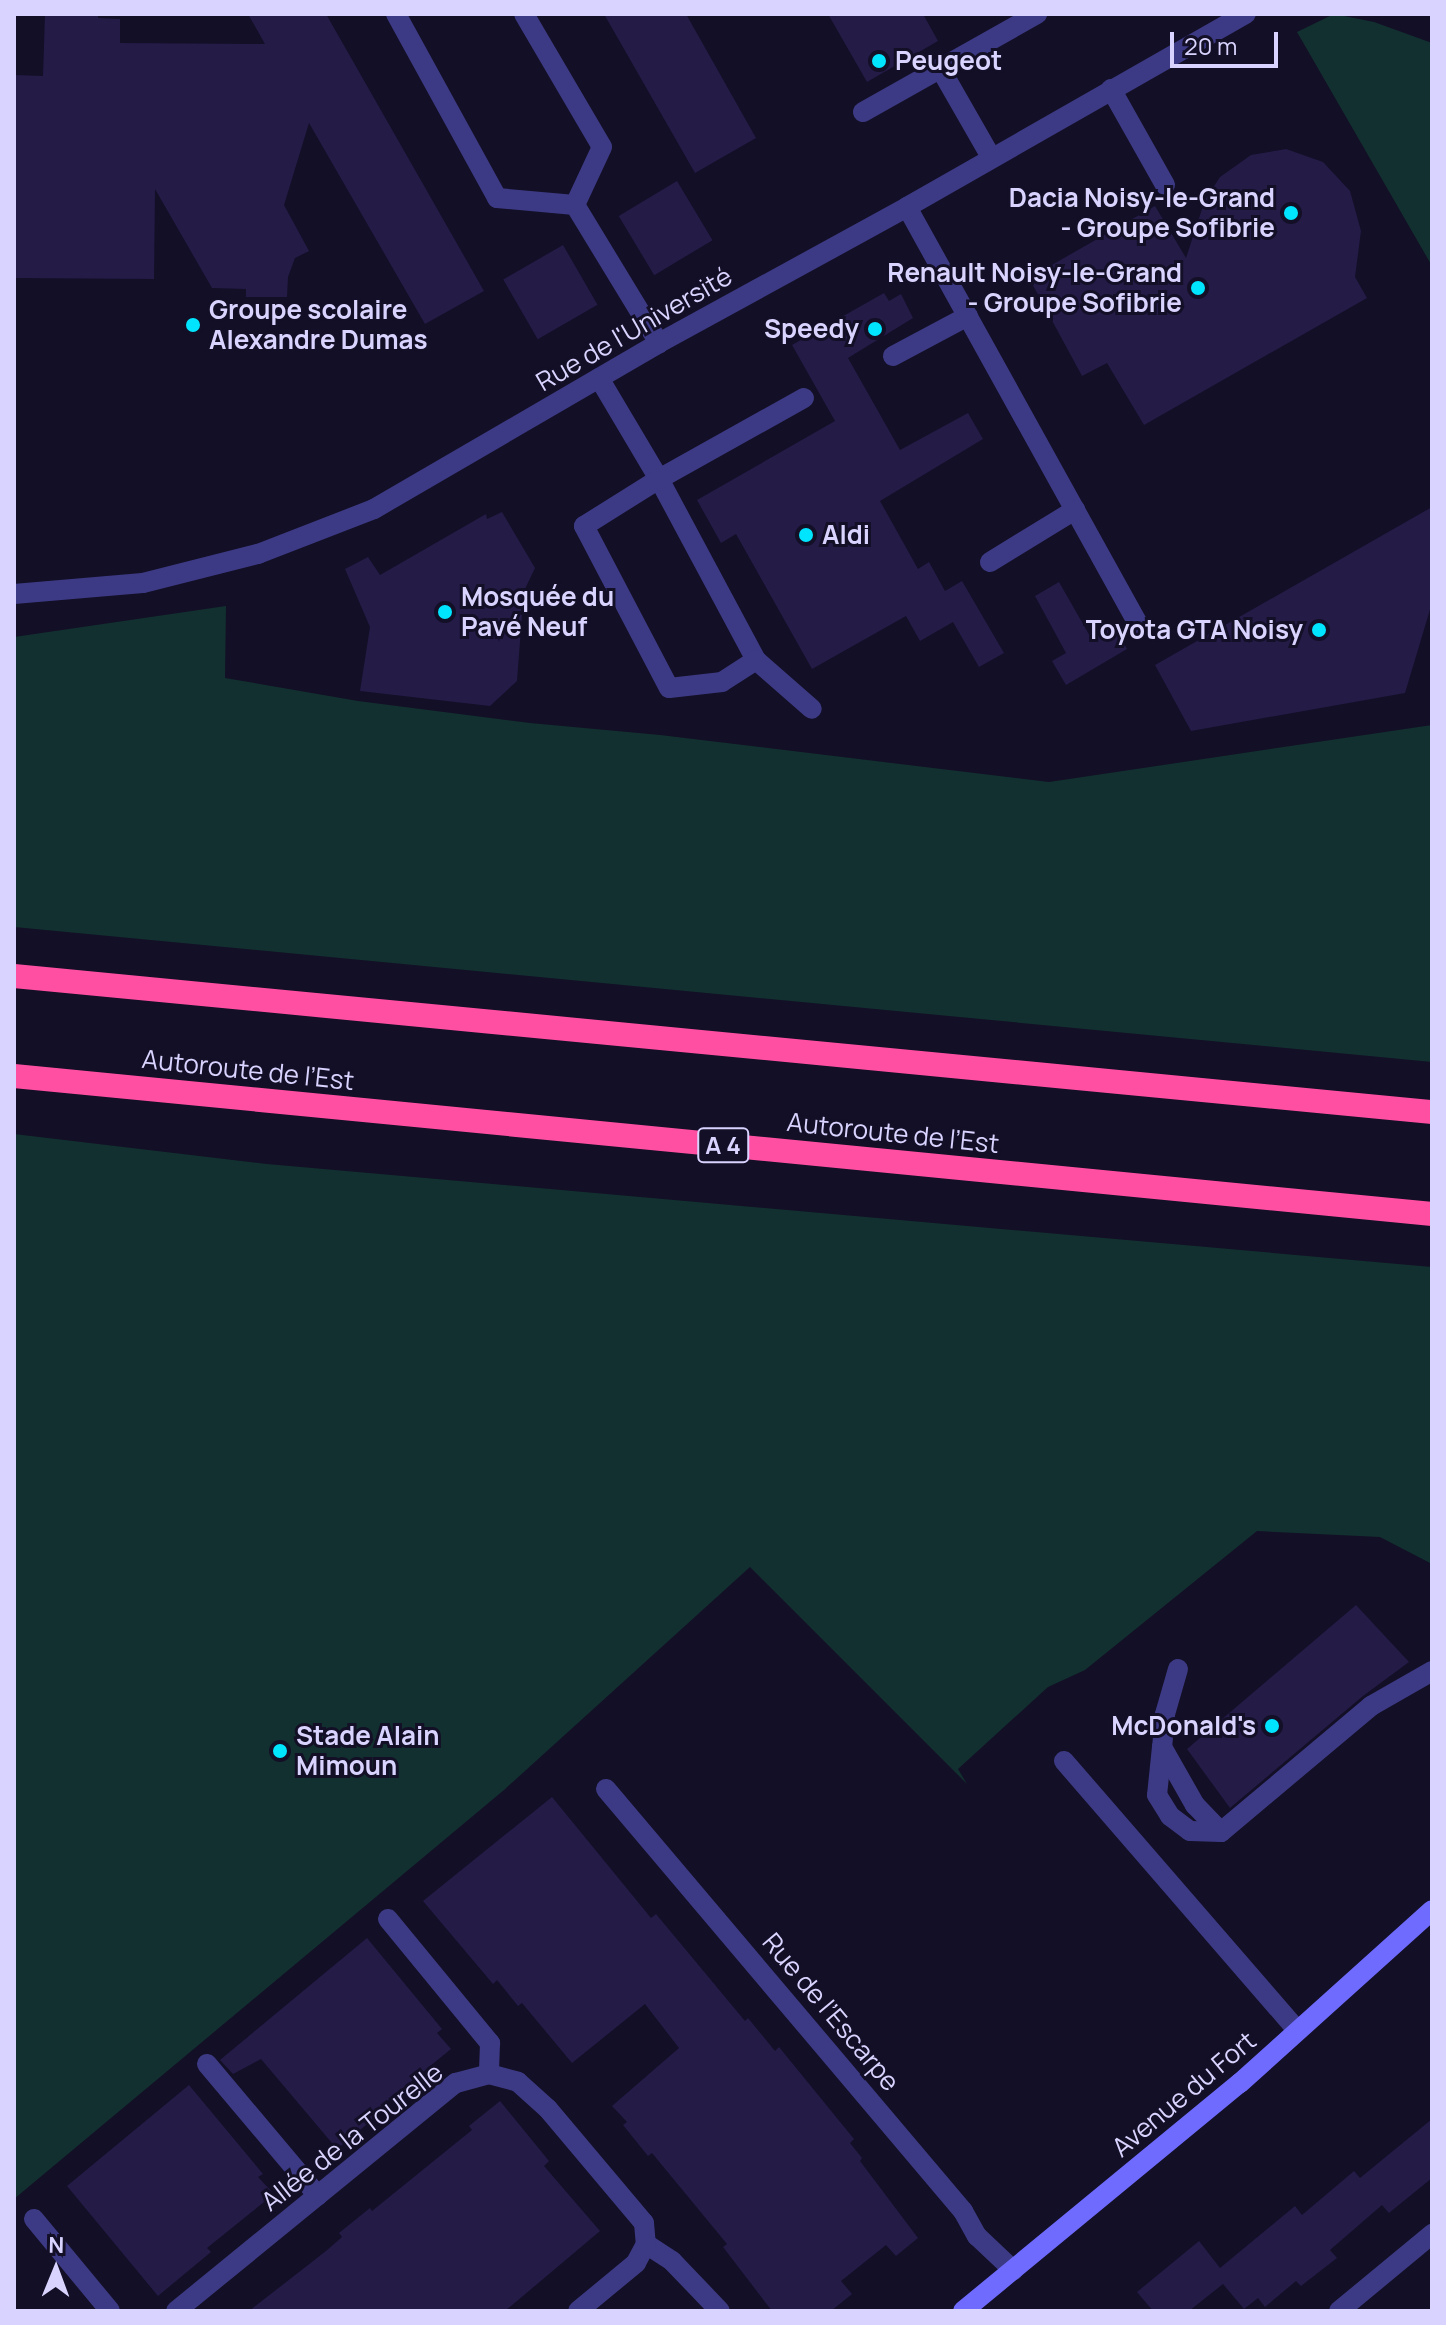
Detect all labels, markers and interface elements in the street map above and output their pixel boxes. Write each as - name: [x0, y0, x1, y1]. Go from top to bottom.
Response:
- scale bar: [1174, 16, 1282, 66]
- text: 20 m: [1184, 29, 1237, 62]
- place label: Peugeot: [895, 45, 1002, 77]
- marker: Peugeot: [870, 52, 888, 70]
- place label: Dacia Noisy-le-Grand - Groupe Sofibrie: [1009, 182, 1275, 244]
- marker: Dacia Noisy-le-Grand - Groupe Sofibrie: [1282, 204, 1300, 222]
- place label: Renault Noisy-le-Grand - Groupe Sofibrie: [887, 257, 1182, 318]
- street label: Rue de l'Université: [531, 260, 737, 398]
- marker: Renault Noisy-le-Grand - Groupe Sofibrie: [1189, 279, 1207, 297]
- place label: Groupe scolaire Alexandre Dumas: [209, 294, 428, 356]
- place label: Speedy: [764, 313, 859, 345]
- marker: Groupe scolaire Alexandre Dumas: [184, 316, 202, 334]
- marker: Speedy: [866, 320, 884, 338]
- place label: Aldi: [822, 519, 870, 551]
- marker: Aldi: [797, 526, 815, 544]
- place label: Mosquée du Pavé Neuf: [461, 581, 614, 642]
- marker: Mosquée du Pavé Neuf: [436, 603, 454, 621]
- place label: Toyota GTA Noisy: [1086, 614, 1303, 646]
- marker: Toyota GTA Noisy: [1310, 621, 1328, 639]
- street label: Autoroute de l’Est: [140, 1043, 356, 1097]
- street label: Autoroute de l’Est: [785, 1106, 1001, 1160]
- road number: A 4: [697, 1125, 749, 1165]
- place label: McDonald's: [1111, 1710, 1256, 1742]
- marker: McDonald's: [1263, 1717, 1281, 1735]
- place label: Stade Alain Mimoun: [296, 1720, 439, 1782]
- marker: Stade Alain Mimoun: [271, 1742, 289, 1760]
- street label: Rue de l’Escarpe: [756, 1927, 906, 2097]
- street label: Avenue du Fort: [1106, 2025, 1262, 2163]
- street label: Allée de la Tourelle: [255, 2056, 449, 2218]
- north arrow: [16, 2229, 96, 2309]
- text: N: [48, 2230, 65, 2260]

